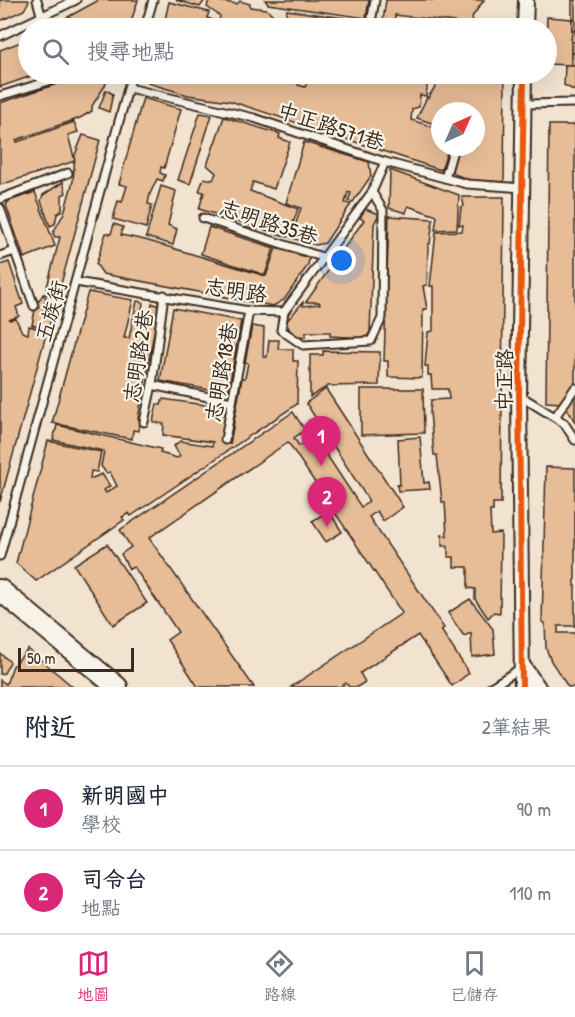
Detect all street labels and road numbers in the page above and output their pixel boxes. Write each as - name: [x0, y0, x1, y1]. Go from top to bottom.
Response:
- street label: 中正路571巷: [274, 95, 388, 157]
- street label: 志明路35巷: [216, 192, 322, 252]
- street label: 志明路: [203, 271, 269, 309]
- street label: 五族街: [28, 277, 74, 345]
- street label: 志明路2巷: [116, 307, 160, 405]
- street label: 志明路18巷: [198, 320, 244, 424]
- street label: 中正路: [489, 348, 519, 412]

